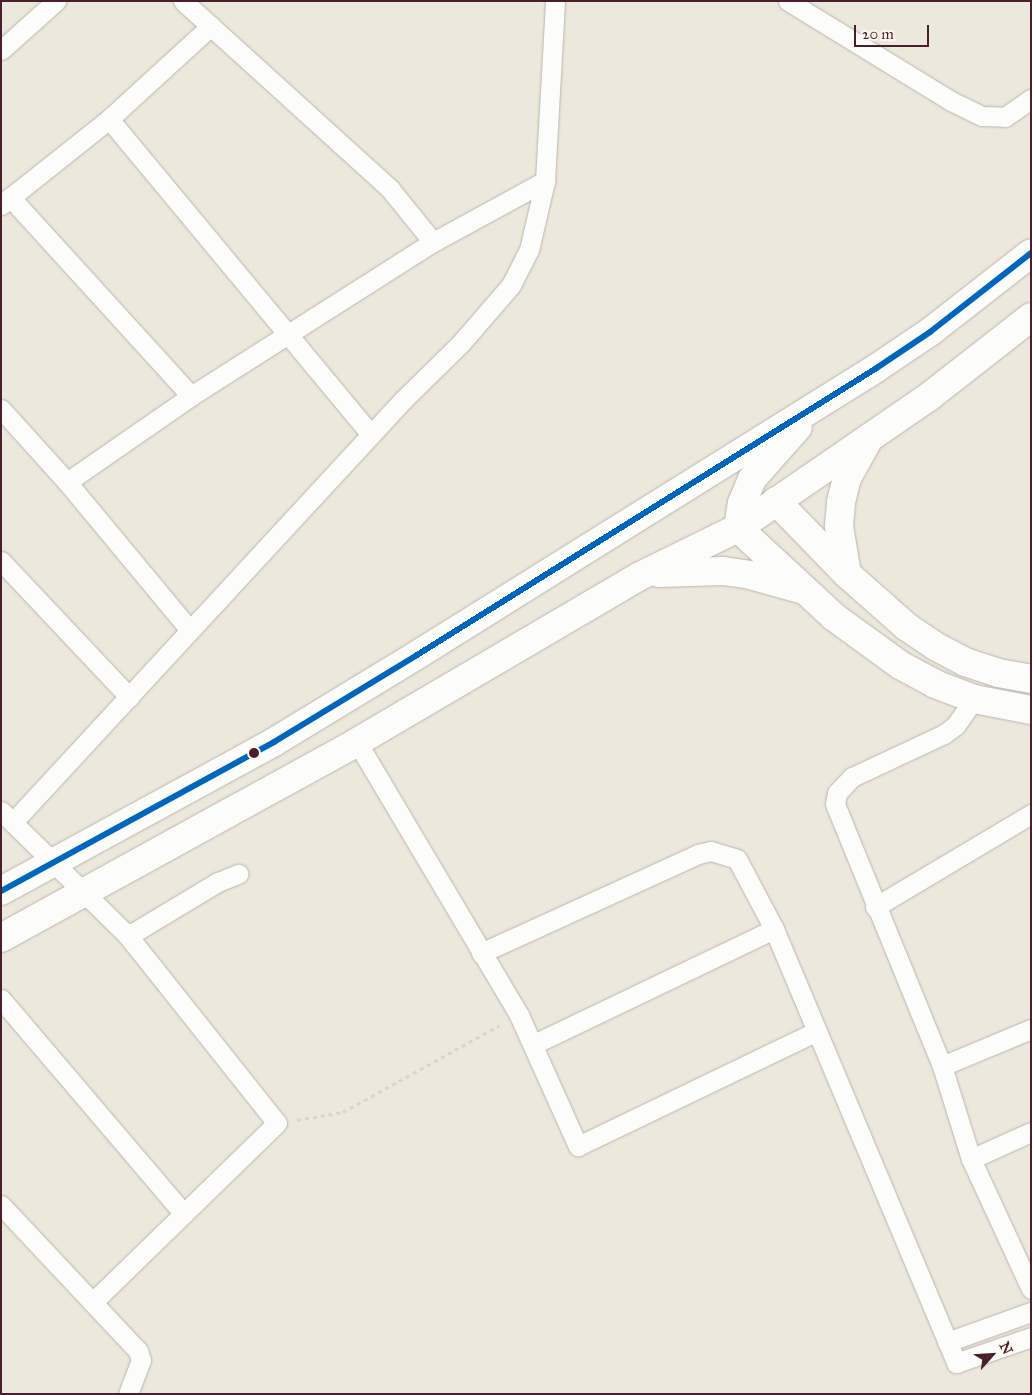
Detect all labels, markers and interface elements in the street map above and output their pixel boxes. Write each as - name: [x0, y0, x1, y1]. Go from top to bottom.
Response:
- scale bar: [857, 15, 932, 47]
- text: 20 m: [862, 25, 894, 43]
- unlabelled marker: [249, 748, 259, 758]
- north arrow: [967, 1330, 1017, 1380]
- text: N: [996, 1339, 1016, 1357]

